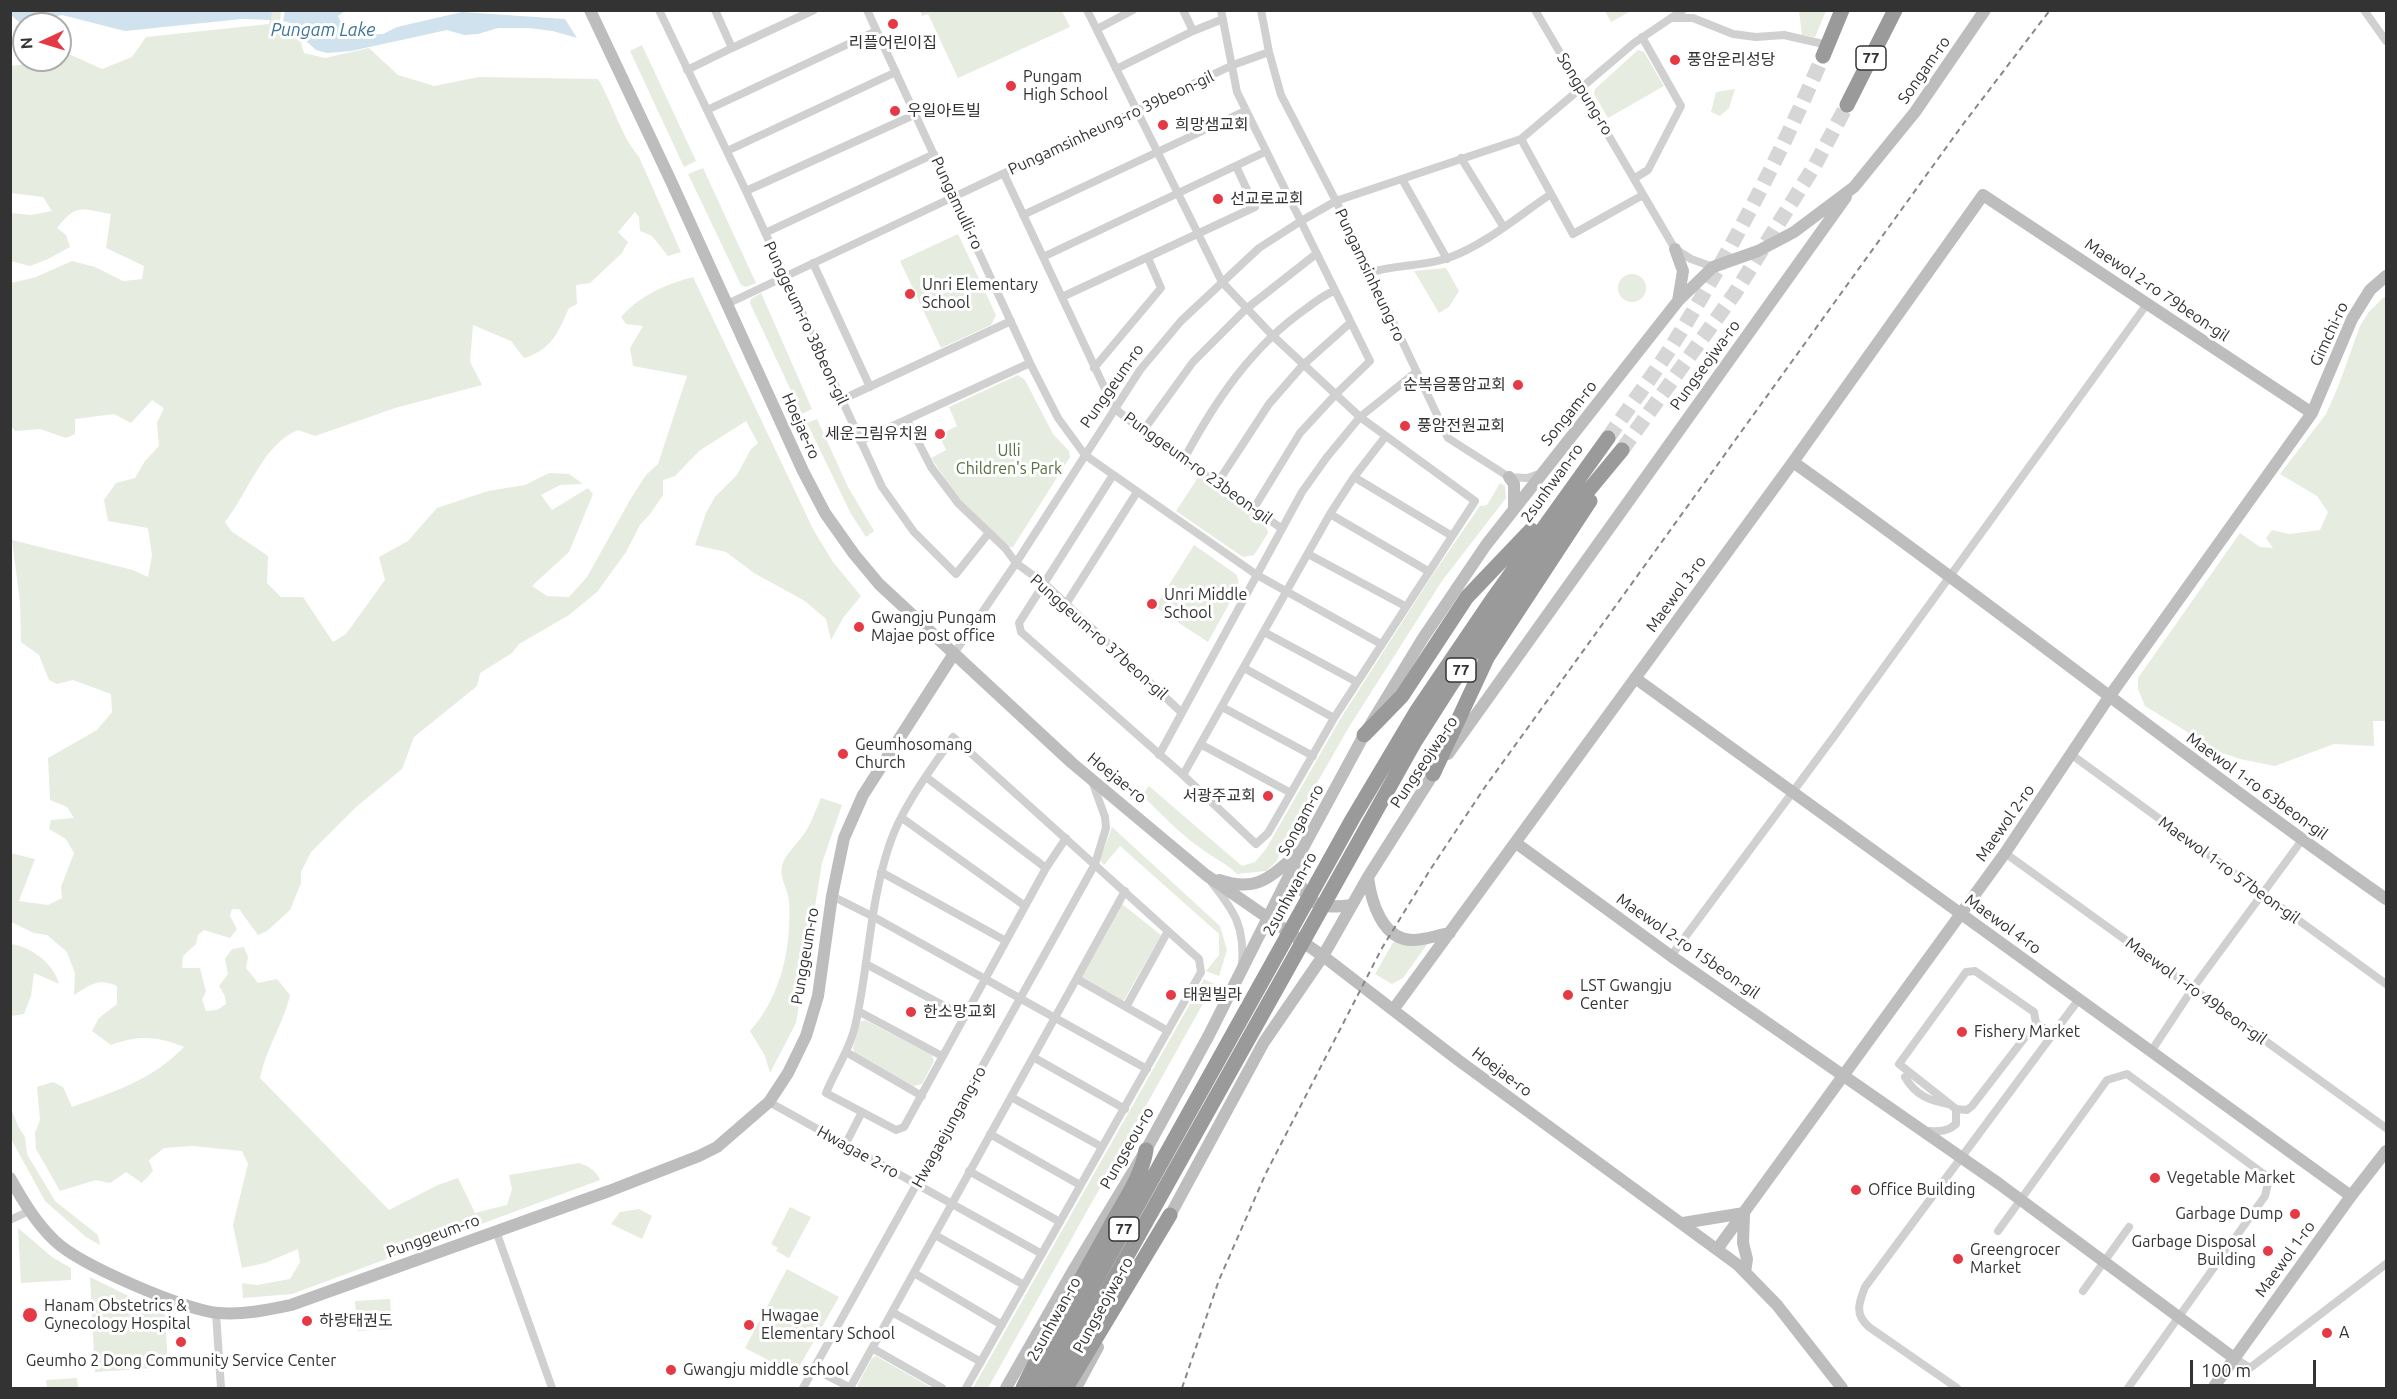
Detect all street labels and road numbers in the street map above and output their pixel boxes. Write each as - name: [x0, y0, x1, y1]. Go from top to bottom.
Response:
- street label: Songam-ro: [1894, 32, 1954, 108]
- road number: 77: [1856, 46, 1886, 70]
- street label: Songpung-ro: [1553, 49, 1617, 139]
- street label: Pungamsinheung-ro 39beon-gil: [1005, 67, 1217, 179]
- street label: Pungamulli-ro: [927, 153, 987, 253]
- street label: Pungamsinheung-ro: [1331, 205, 1409, 345]
- street label: Maewol 2-ro 79beon-gil: [2081, 235, 2233, 345]
- street label: Punggeum-ro 38beon-gil: [760, 238, 852, 408]
- street label: Gimchi-ro: [2306, 299, 2352, 369]
- street label: Pungseojwa-ro: [1666, 316, 1744, 414]
- street label: Punggeum-ro: [1076, 340, 1148, 432]
- street label: Songam-ro: [1537, 377, 1601, 449]
- street label: Hoejae-ro: [778, 390, 824, 462]
- street label: Punggeum-ro 23beon-gil: [1120, 408, 1276, 528]
- street label: 2sunhwan-ro: [1517, 440, 1587, 526]
- street label: Maewol 3-ro: [1642, 552, 1710, 636]
- street label: Punggeum-ro 37beon-gil: [1026, 570, 1172, 704]
- road number: 77: [1446, 658, 1476, 682]
- street label: Pungseojwa-ro: [1386, 712, 1462, 812]
- street label: Maewol 1-ro 63beon-gil: [2183, 728, 2331, 844]
- street label: Hoejae-ro: [1084, 748, 1150, 808]
- street label: Songam-ro: [1274, 781, 1328, 859]
- street label: Maewol 2-ro: [1971, 781, 2039, 865]
- street label: Maewol 1-ro 57beon-gil: [2155, 812, 2303, 928]
- street label: 2sunhwan-ro: [1259, 849, 1321, 939]
- street label: Maewol 2-ro 15beon-gil: [1613, 889, 1763, 1003]
- street label: Maewol 4-ro: [1961, 890, 2045, 958]
- street label: Punggeum-ro: [787, 906, 823, 1006]
- street label: Maewol 1-ro 49beon-gil: [2122, 933, 2270, 1049]
- street label: Hoejae-ro: [1468, 1043, 1536, 1101]
- street label: Hwagaejungang-ro: [908, 1063, 990, 1191]
- street label: Pungseou-ro: [1096, 1104, 1158, 1192]
- street label: Hwagae 2-ro: [814, 1122, 902, 1182]
- street label: Punggeum-ro: [384, 1210, 482, 1262]
- road number: 77: [1109, 1217, 1139, 1241]
- street label: Maewol 1-ro: [2251, 1217, 2319, 1301]
- street label: Pungseojwa-ro: [1069, 1254, 1137, 1356]
- street label: 2sunhwan-ro: [1023, 1274, 1085, 1364]

